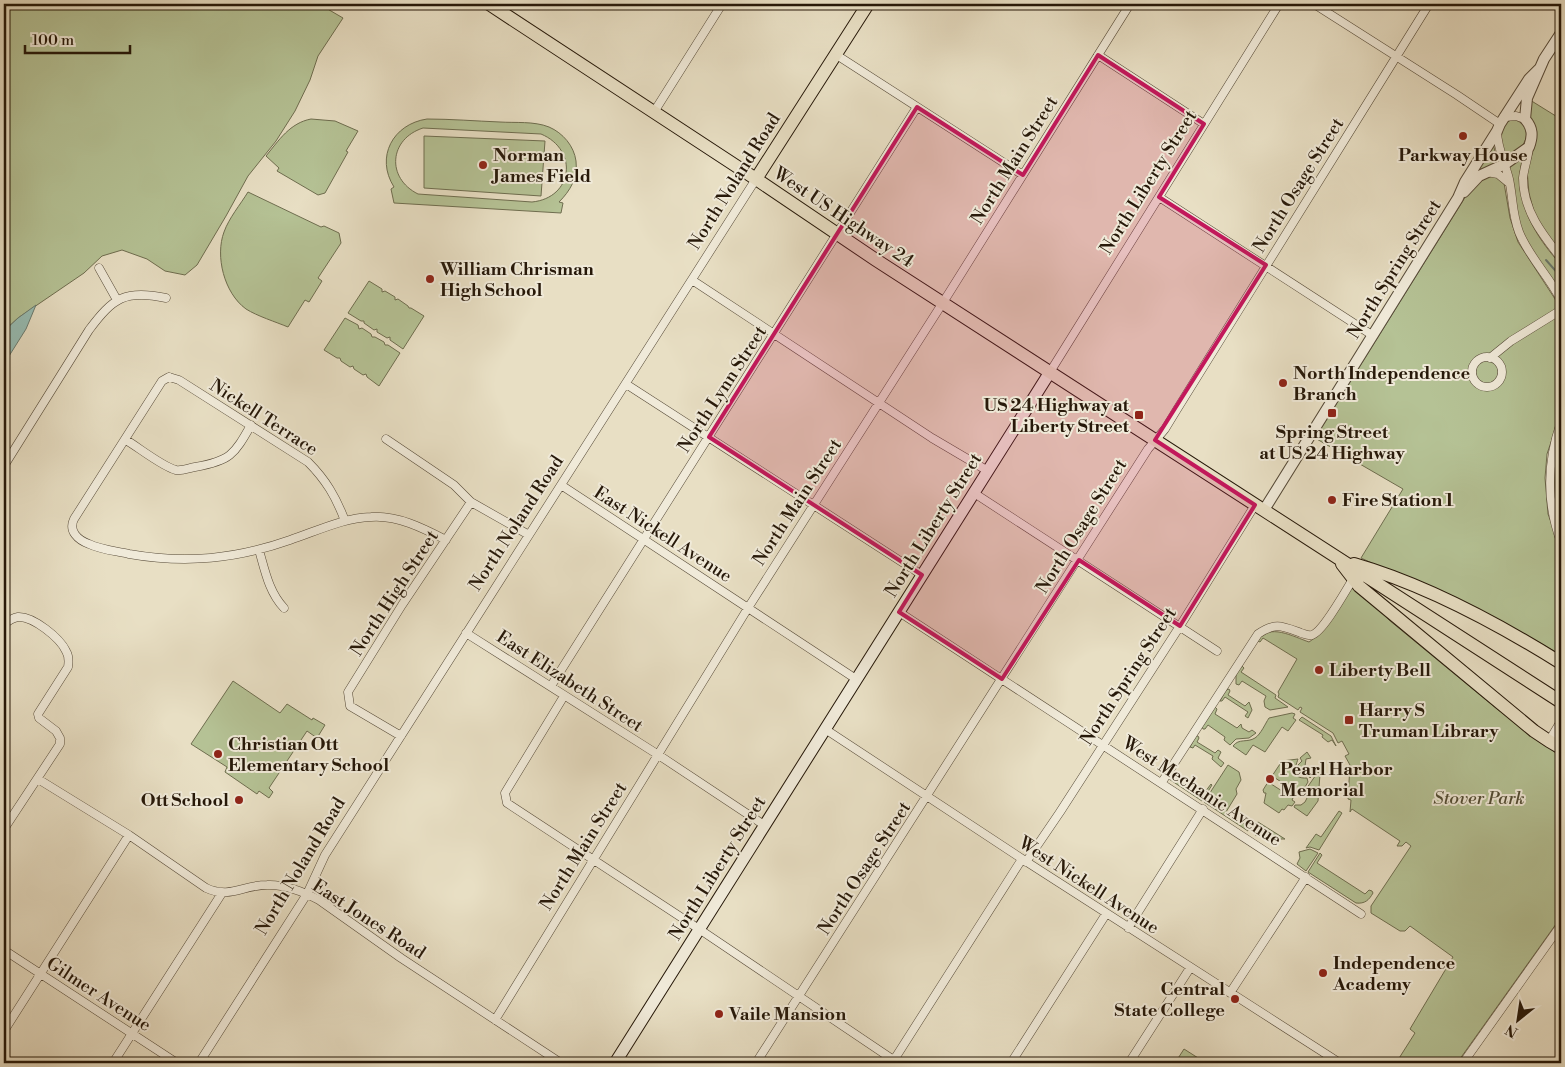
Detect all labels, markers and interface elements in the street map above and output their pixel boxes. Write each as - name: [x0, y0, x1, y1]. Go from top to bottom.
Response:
- scale bar: [25, 22, 130, 54]
- text: 100 m: [32, 31, 74, 50]
- street label: North Main Street: [966, 91, 1063, 229]
- street label: North Liberty Street: [1095, 105, 1202, 259]
- street label: North Noland Road: [683, 108, 786, 254]
- street label: North Osage Street: [1248, 113, 1349, 257]
- marker: Parkway House: [1457, 130, 1469, 142]
- place label: Norman James Field: [490, 144, 591, 188]
- place label: Parkway House: [1398, 144, 1528, 167]
- marker: Norman James Field: [477, 159, 489, 171]
- street label: West US Highway 24: [768, 161, 919, 273]
- street label: North Spring Street: [1342, 195, 1447, 343]
- place label: William Chrisman High School: [439, 258, 594, 302]
- marker: William Chrisman High School: [424, 273, 436, 285]
- street label: North Lynn Street: [673, 321, 772, 457]
- place label: North Independence Branch: [1293, 362, 1471, 406]
- street label: Nickell Terrace: [205, 374, 322, 461]
- marker: North Independence Branch: [1277, 377, 1289, 389]
- place label: US 24 Highway at Liberty Street: [983, 394, 1130, 438]
- marker: Spring Street at US 24 Highway: [1326, 407, 1338, 419]
- marker: US 24 Highway at Liberty Street: [1133, 409, 1145, 421]
- place label: Spring Street at US 24 Highway: [1259, 421, 1406, 465]
- street label: North Main Street: [748, 434, 847, 570]
- street label: North Liberty Street: [880, 448, 987, 602]
- street label: North Noland Road: [464, 451, 569, 595]
- street label: North Osage Street: [1031, 454, 1132, 598]
- street label: East Nickell Avenue: [589, 481, 736, 588]
- place label: Fire Station 1: [1342, 489, 1454, 512]
- marker: Fire Station 1: [1326, 494, 1338, 506]
- street label: North High Street: [345, 525, 444, 661]
- street label: North Spring Street: [1075, 602, 1182, 750]
- street label: East Elizabeth Street: [492, 625, 648, 738]
- place label: Liberty Bell: [1329, 659, 1431, 682]
- marker: Liberty Bell: [1313, 664, 1325, 676]
- place label: Harry S Truman Library: [1359, 699, 1500, 743]
- marker: Harry S Truman Library: [1343, 714, 1355, 726]
- street label: West Mechanic Avenue: [1117, 731, 1286, 851]
- place label: Christian Ott Elementary School: [228, 733, 389, 777]
- marker: Christian Ott Elementary School: [212, 748, 224, 760]
- place label: Pearl Harbor Memorial: [1280, 758, 1393, 802]
- marker: Pearl Harbor Memorial: [1264, 773, 1276, 785]
- street label: North Main Street: [535, 777, 632, 915]
- park label: Stover Park: [1433, 787, 1525, 810]
- place label: Ott School: [141, 789, 229, 812]
- street label: North Liberty Street: [664, 791, 771, 945]
- street label: North Noland Road: [250, 793, 351, 939]
- marker: Ott School: [233, 794, 245, 806]
- street label: North Osage Street: [813, 797, 916, 939]
- street label: West Nickell Avenue: [1013, 831, 1163, 939]
- street label: East Jones Road: [308, 874, 430, 965]
- street label: Gilmer Avenue: [42, 952, 155, 1037]
- place label: Independence Academy: [1332, 952, 1456, 996]
- marker: Independence Academy: [1317, 967, 1329, 979]
- place label: Central State College: [1114, 978, 1225, 1022]
- marker: Central State College: [1229, 993, 1241, 1005]
- north arrow: [1492, 994, 1542, 1044]
- place label: Vaile Mansion: [728, 1003, 846, 1026]
- marker: Vaile Mansion: [713, 1008, 725, 1020]
- text: N: [1503, 1020, 1521, 1041]

